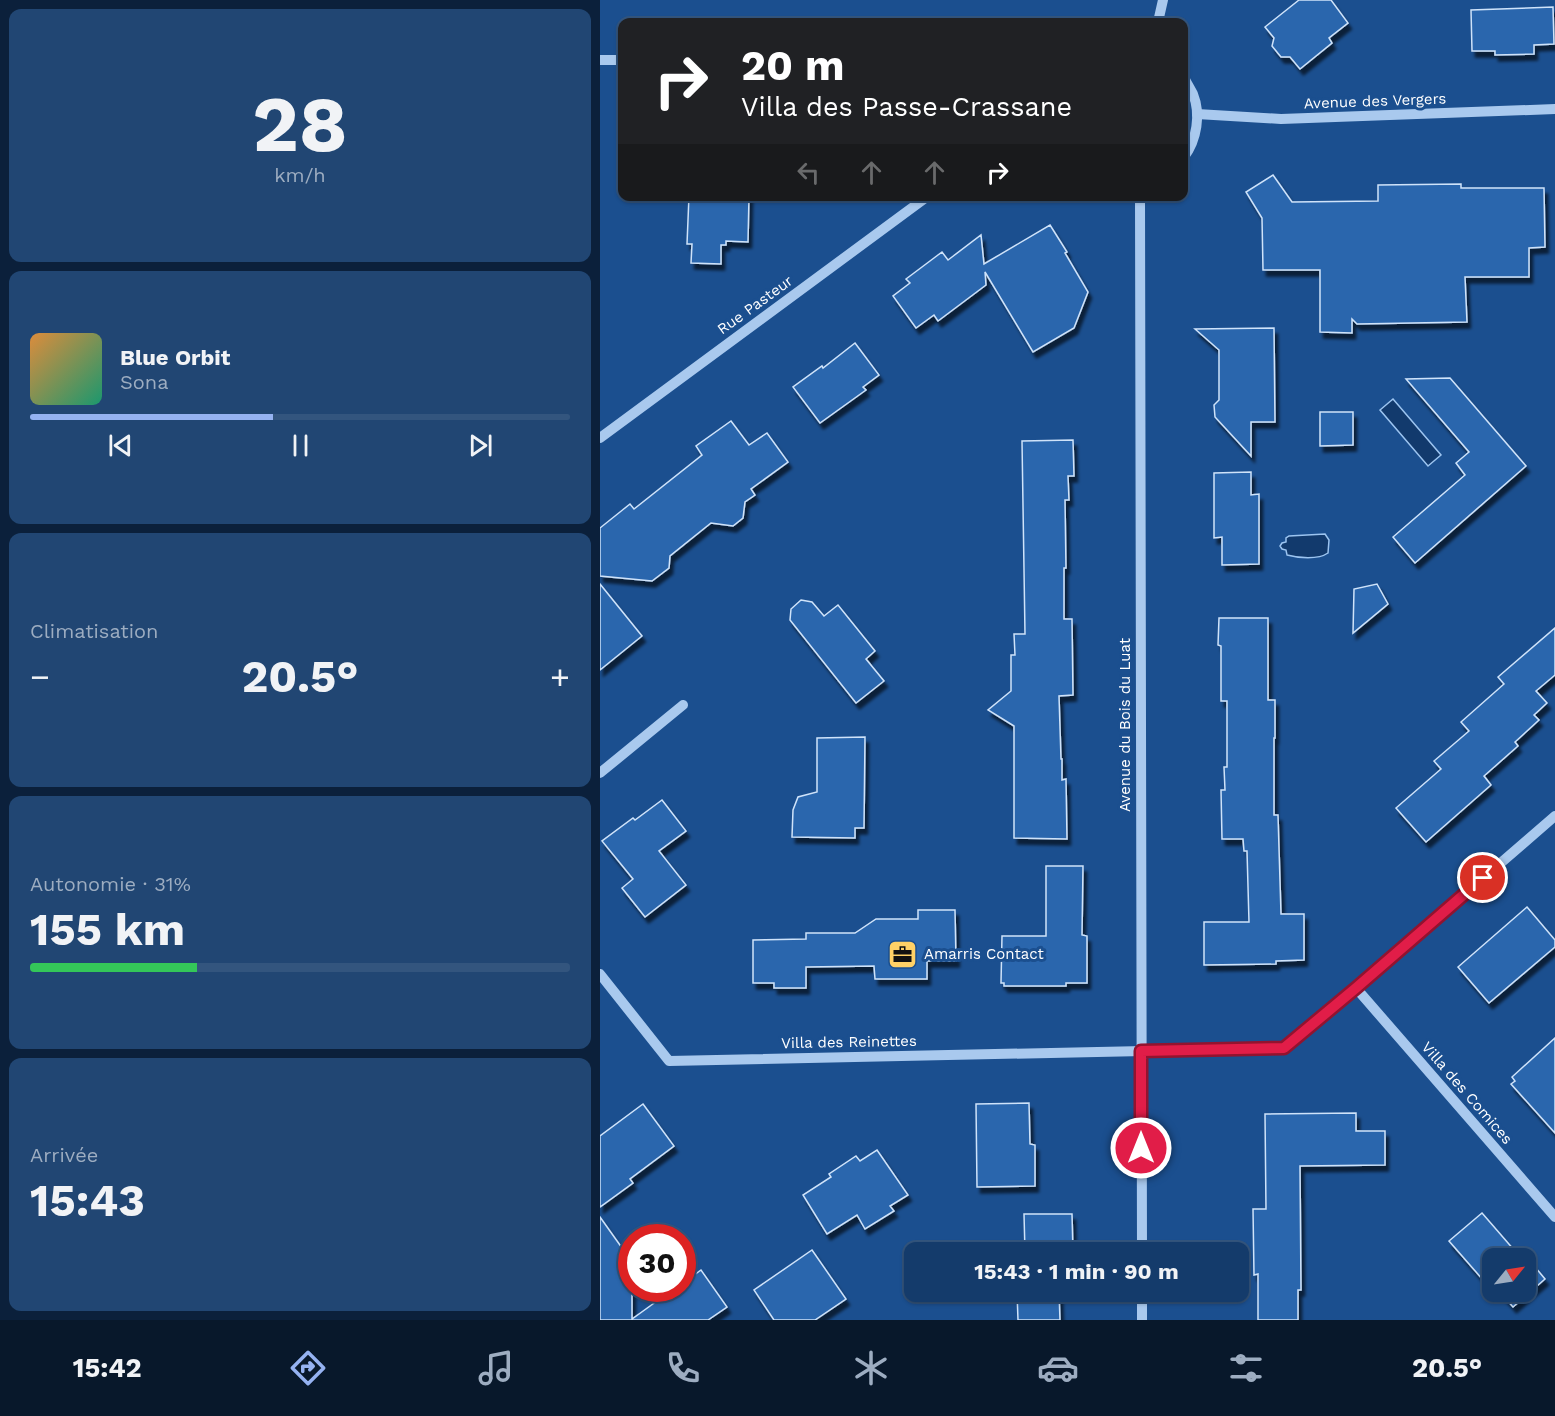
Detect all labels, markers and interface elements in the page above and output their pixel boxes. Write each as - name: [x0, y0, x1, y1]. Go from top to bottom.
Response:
- text: 20 m: [741, 41, 845, 90]
- icon: right: [642, 42, 720, 120]
- text: 28: [252, 78, 348, 170]
- street label: Avenue des Vergers: [1303, 90, 1447, 112]
- text: Villa des Passe-Crassane: [741, 91, 1072, 123]
- icon: left: [792, 156, 825, 189]
- icon: ahead: [855, 156, 888, 189]
- icon: ahead: [918, 156, 951, 189]
- icon: right: [981, 156, 1014, 189]
- text: km/h: [274, 163, 326, 187]
- street label: Rue Pasteur: [714, 272, 796, 338]
- text: Blue Orbit: [120, 345, 230, 370]
- text: Sona: [120, 370, 169, 394]
- icon: previous: [104, 429, 137, 462]
- icon: pause: [284, 429, 317, 462]
- icon: next: [464, 429, 497, 462]
- text: Climatisation: [30, 619, 158, 643]
- street label: Avenue du Bois du Luat: [1116, 637, 1134, 812]
- text: 20.5°: [242, 650, 358, 703]
- text: −: [30, 657, 50, 696]
- text: +: [550, 657, 570, 696]
- pin: [1457, 852, 1508, 903]
- icon: arrive: [1466, 861, 1499, 894]
- text: Autonomie · 31%: [30, 872, 191, 896]
- text: 155 km: [30, 903, 185, 956]
- office icon: Amarris Contact: [887, 938, 919, 970]
- place label: Amarris Contact: [924, 945, 1045, 963]
- street label: Villa des Reinettes: [781, 1032, 917, 1052]
- street label: Villa des Comices: [1418, 1038, 1516, 1148]
- position arrow: [1109, 1116, 1173, 1180]
- text: Arrivée: [30, 1143, 98, 1167]
- text: 15:43: [30, 1174, 145, 1227]
- speed limit sign: 30: [618, 1224, 696, 1302]
- north arrow: [1482, 1248, 1536, 1302]
- map controls: [1482, 1248, 1536, 1302]
- text: 15:43 · 1 min · 90 m: [974, 1259, 1179, 1284]
- icon: directions: [287, 1347, 329, 1389]
- icon: music: [475, 1347, 517, 1389]
- icon: phone: [662, 1347, 704, 1389]
- icon: climate: [850, 1347, 892, 1389]
- icon: car: [1037, 1347, 1079, 1389]
- icon: filters: [1225, 1347, 1267, 1389]
- text: 15:42: [73, 1352, 142, 1384]
- text: 20.5°: [1412, 1352, 1482, 1384]

